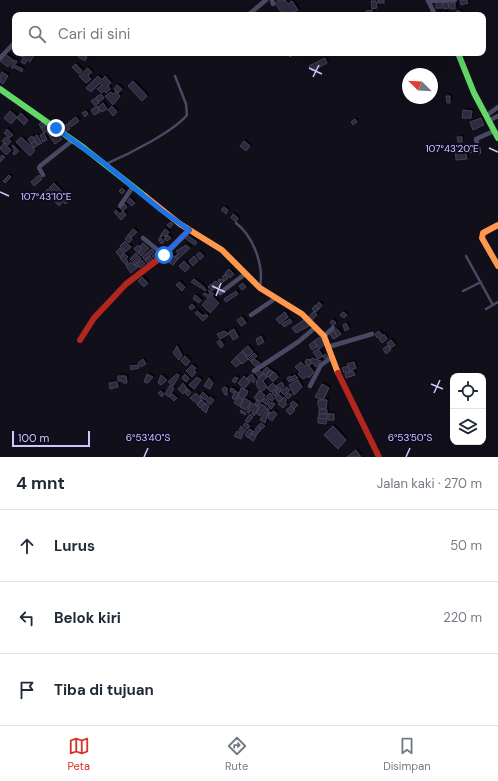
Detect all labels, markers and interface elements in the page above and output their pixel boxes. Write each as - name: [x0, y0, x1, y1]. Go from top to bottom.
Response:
- search box: [12, 12, 486, 56]
- icon: search: [26, 23, 48, 45]
- text: Cari di sini: [58, 24, 130, 44]
- north arrow: [402, 68, 438, 104]
- route end: [47, 119, 65, 137]
- text: 107°43'20"E: [425, 142, 479, 155]
- text: 107°43'10"E: [21, 190, 72, 203]
- route start: [155, 246, 173, 264]
- map controls: [450, 373, 486, 445]
- button: locate: [450, 373, 486, 409]
- button: layers: [450, 409, 486, 445]
- scale bar: [12, 429, 90, 448]
- text: 100 m: [18, 431, 49, 445]
- text: 6°53'40"S: [126, 431, 170, 444]
- text: 6°53'50"S: [388, 431, 433, 444]
- text: 4 mnt: [16, 472, 65, 494]
- text: Jalan kaki · 270 m: [377, 475, 482, 492]
- icon: ahead: [16, 535, 38, 557]
- text: Lurus: [54, 536, 95, 556]
- text: 50 m: [450, 537, 482, 554]
- icon: left: [16, 607, 38, 629]
- text: Belok kiri: [54, 608, 121, 628]
- text: 220 m: [443, 609, 482, 626]
- icon: arrive: [16, 679, 38, 701]
- text: Tiba di tujuan: [54, 680, 154, 700]
- tab: Peta: [67, 735, 90, 773]
- tab: Rute: [225, 735, 248, 773]
- tab: Disimpan: [383, 735, 430, 773]

